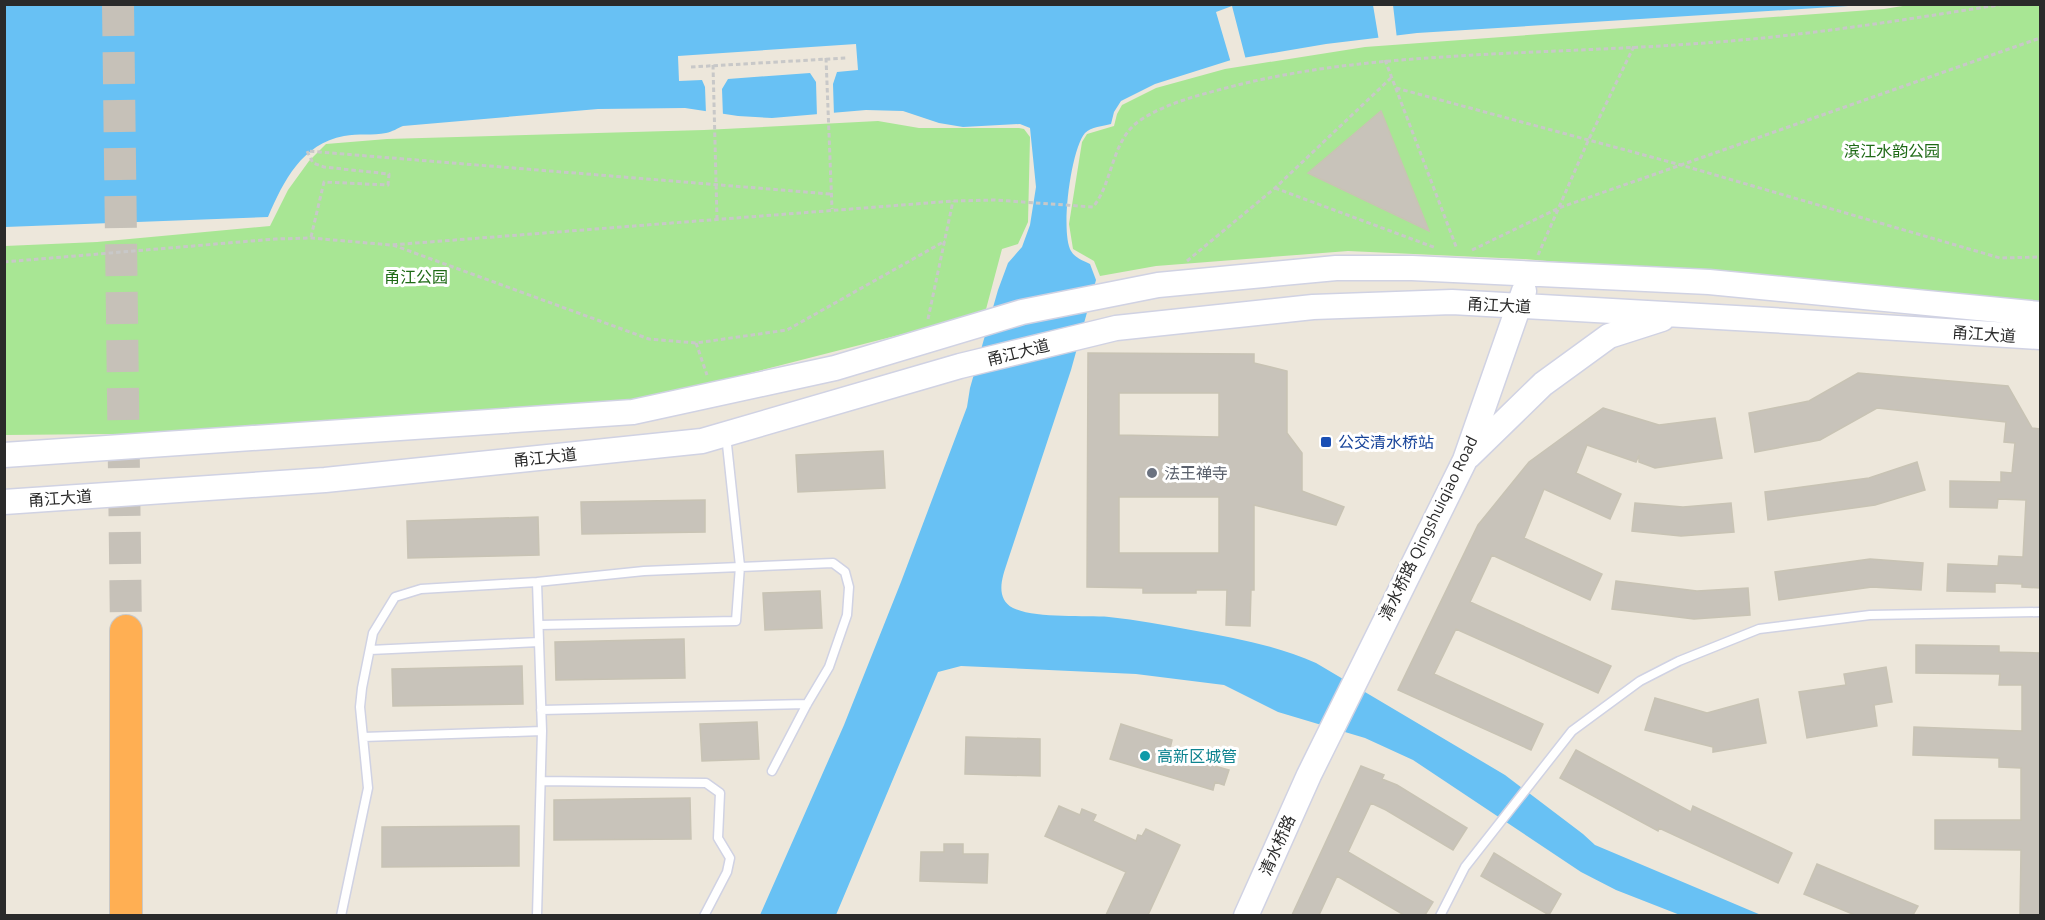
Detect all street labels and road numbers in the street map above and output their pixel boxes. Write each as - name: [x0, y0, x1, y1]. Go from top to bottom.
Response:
- street label: 甬江大道: [1467, 294, 1531, 316]
- street label: 甬江大道: [1951, 323, 2017, 345]
- street label: 甬江大道: [985, 336, 1051, 368]
- street label: 清水桥路 Qingshuiqiao Road: [1375, 433, 1481, 623]
- street label: 甬江大道: [512, 445, 578, 469]
- street label: 甬江大道: [27, 487, 93, 509]
- street label: 清水桥路: [1256, 812, 1298, 878]

